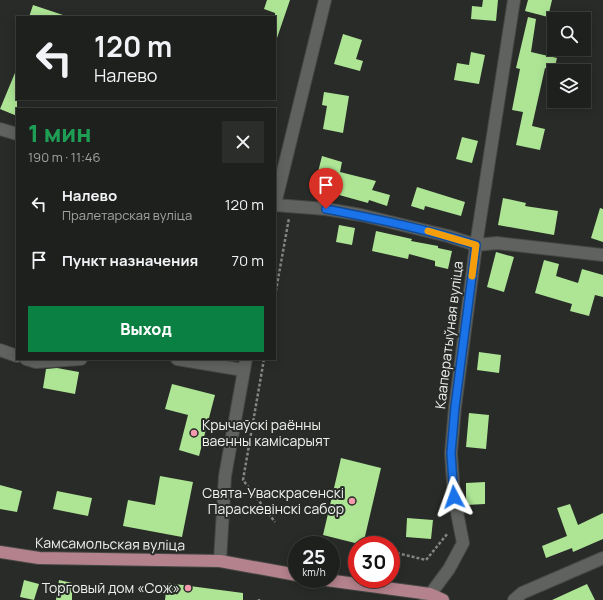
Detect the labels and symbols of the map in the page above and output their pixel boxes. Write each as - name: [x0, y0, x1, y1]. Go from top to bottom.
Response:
- pin: [309, 168, 343, 209]
- street label: Кааператыўная вуліца: [430, 260, 467, 410]
- place label: Крычаўскі раённы ваенны камісарыят: [202, 415, 330, 450]
- marker: Крычаўскі раённы ваенны камісарыят: [189, 428, 199, 438]
- position arrow: [433, 476, 475, 518]
- place label: Свята-Уваскрасенскі Параскевінскі сабор: [202, 483, 344, 518]
- marker: Свята-Уваскрасенскі Параскевінскі сабор: [347, 496, 357, 506]
- street label: Камсамольская вуліца: [35, 533, 185, 554]
- speed limit sign: 30: [348, 536, 400, 588]
- place label: Торговый дом «Сож»: [42, 578, 180, 597]
- marker: Торговый дом «Сож»: [183, 583, 193, 593]

